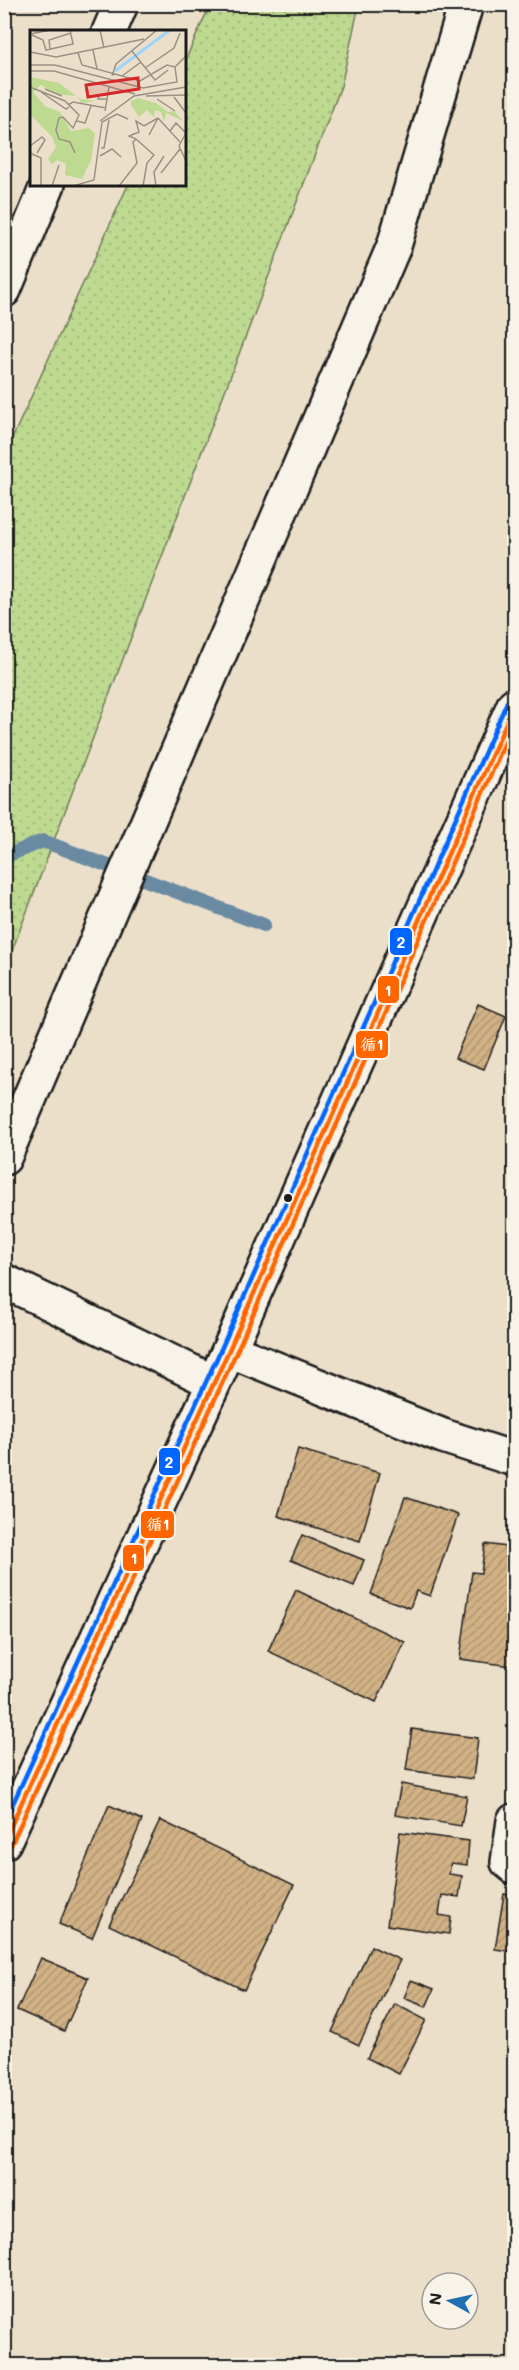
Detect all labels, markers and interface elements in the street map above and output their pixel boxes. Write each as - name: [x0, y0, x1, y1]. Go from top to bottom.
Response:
- inset map: [30, 30, 186, 186]
- line badge: 2: [389, 927, 413, 956]
- text: 2: [397, 931, 406, 952]
- line badge: 1: [377, 975, 400, 1004]
- text: 1: [384, 979, 392, 1000]
- line badge: 循1: [355, 1030, 389, 1059]
- text: 循1: [360, 1033, 384, 1054]
- unlabelled marker: [282, 1192, 294, 1204]
- line badge: 2: [158, 1447, 181, 1476]
- text: 2: [165, 1451, 174, 1472]
- line badge: 循1: [140, 1510, 175, 1539]
- text: 循1: [146, 1513, 170, 1534]
- line badge: 1: [122, 1544, 145, 1572]
- text: 1: [130, 1547, 138, 1568]
- north arrow: [420, 2271, 480, 2331]
- text: N: [423, 2291, 446, 2306]

